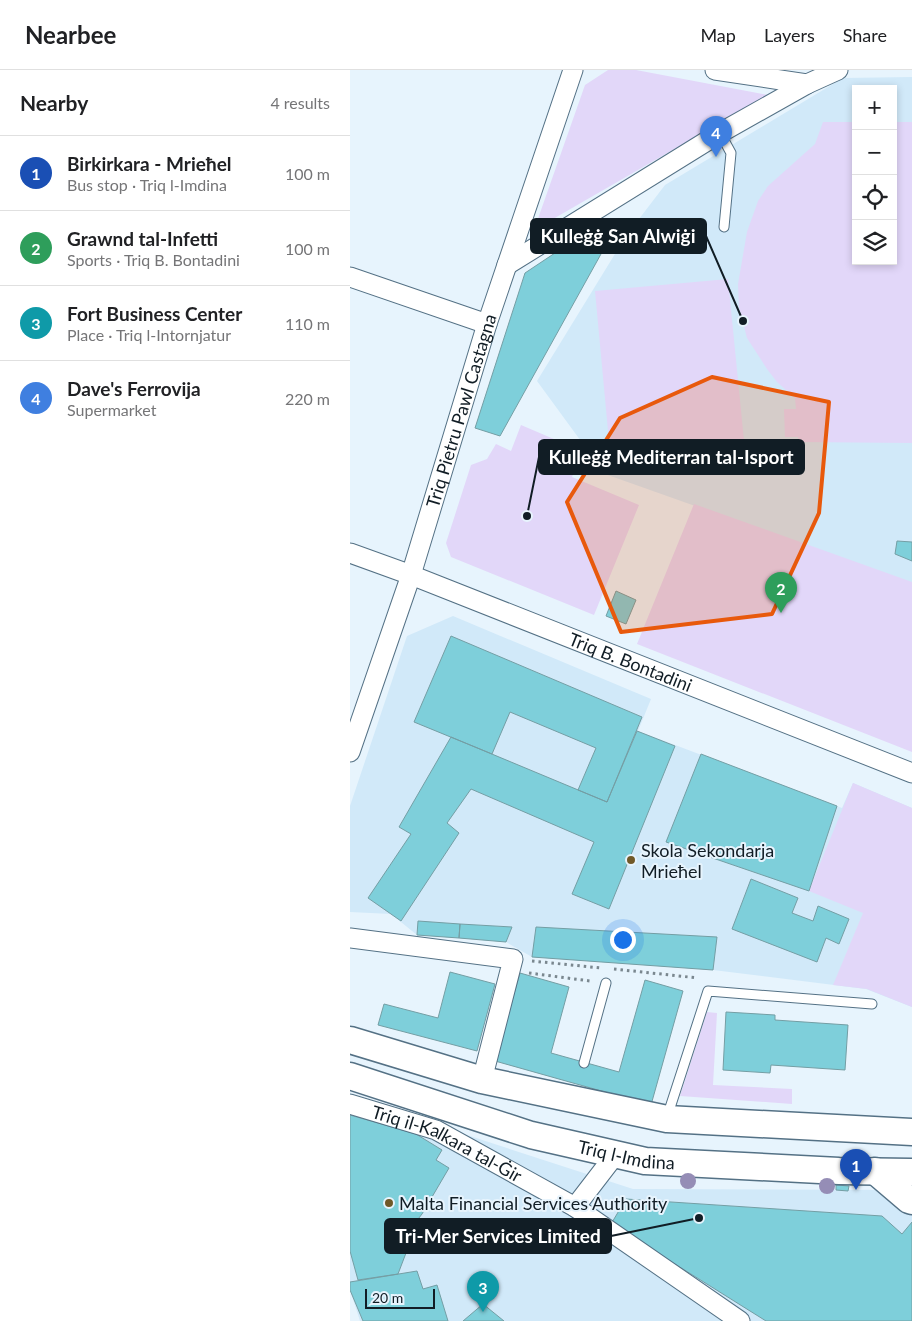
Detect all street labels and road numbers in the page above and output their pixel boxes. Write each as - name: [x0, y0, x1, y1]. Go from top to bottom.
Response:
- street label: Triq Pietru Pawl Castagna: [421, 311, 501, 510]
- street label: Triq B. Bontadini: [566, 628, 695, 696]
- street label: Triq il-Kalkara tal-Ġir: [369, 1100, 526, 1187]
- street label: Triq l-Imdina: [576, 1135, 675, 1174]

